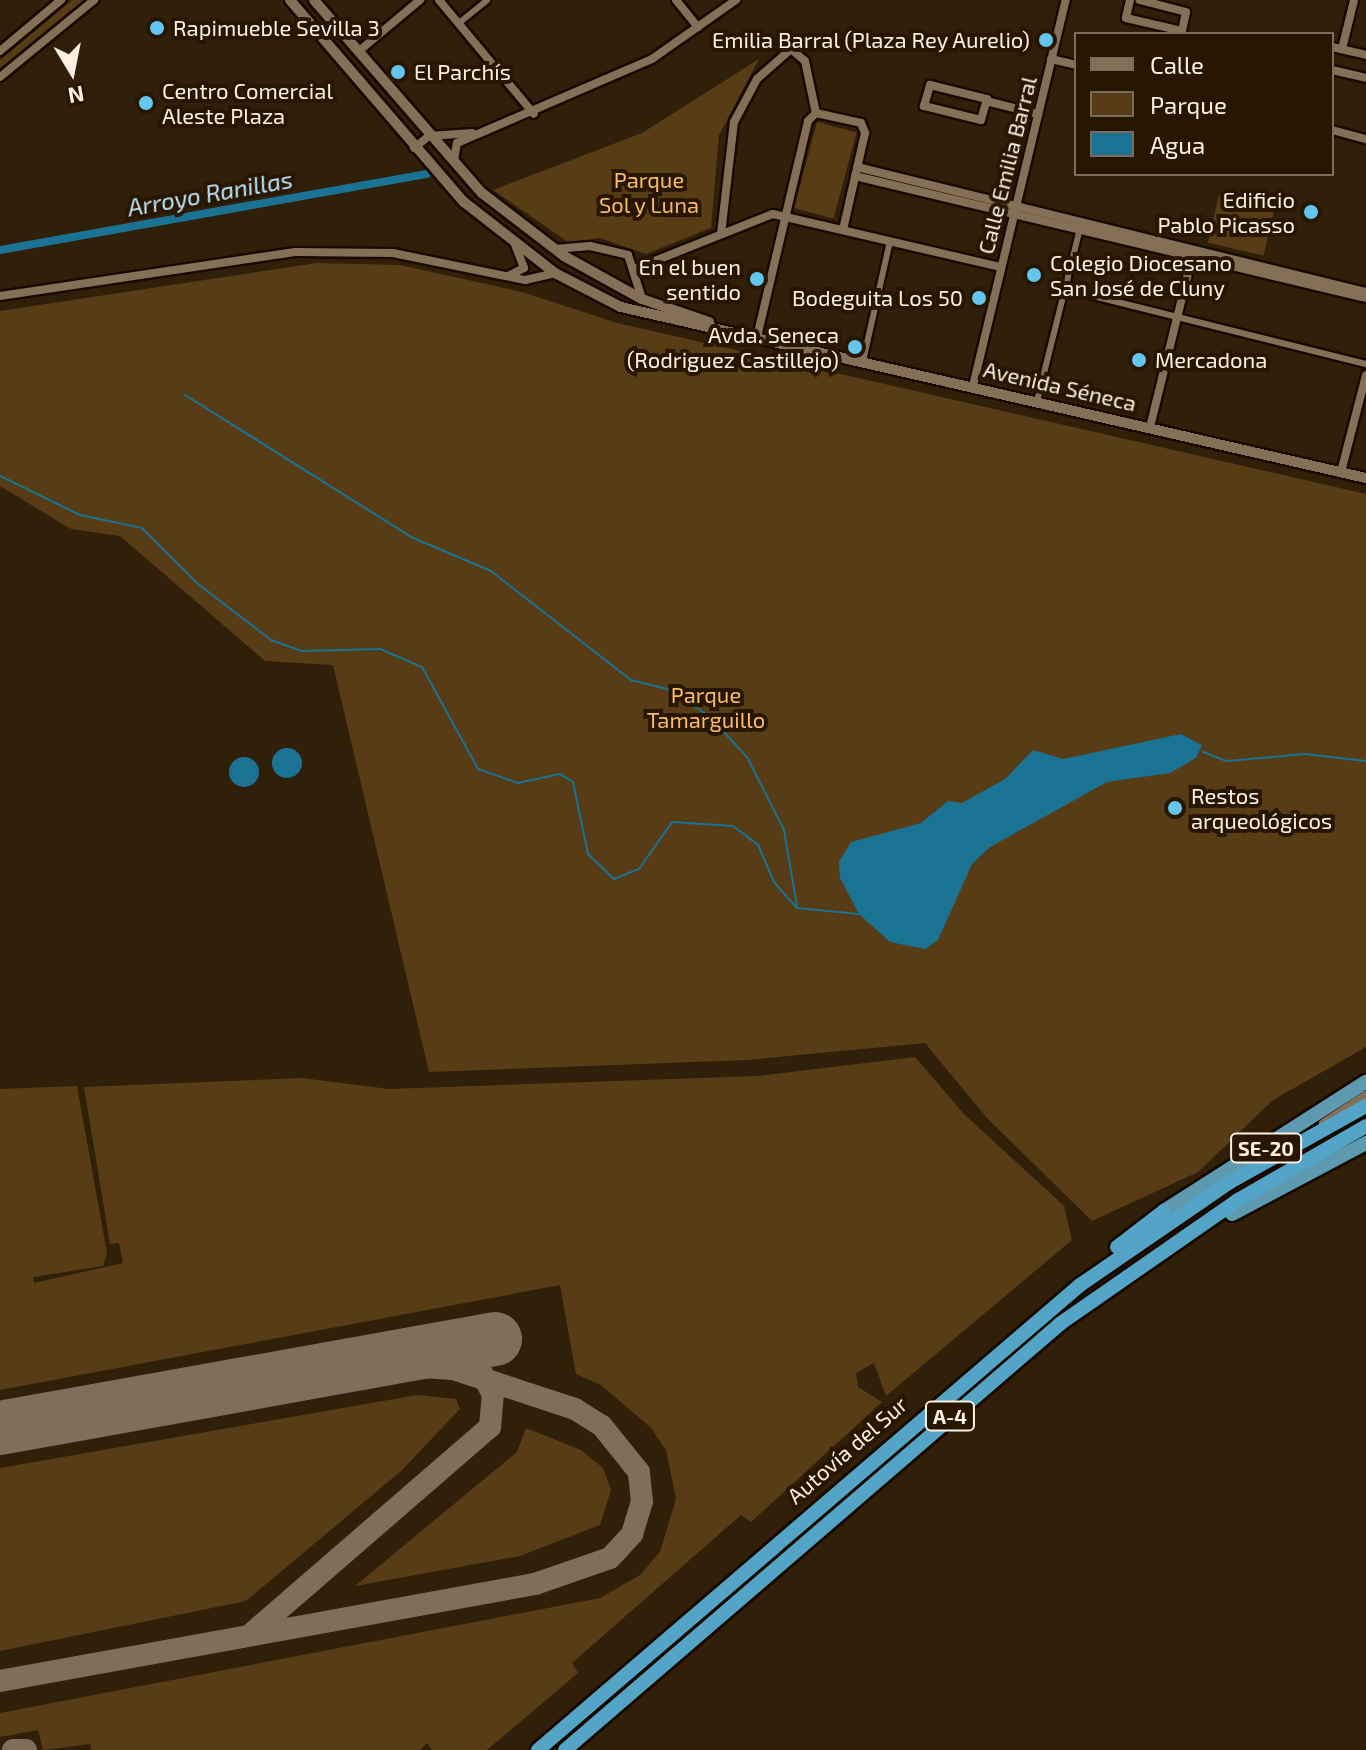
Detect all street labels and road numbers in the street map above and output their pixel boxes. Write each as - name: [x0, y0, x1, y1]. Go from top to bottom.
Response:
- street label: Calle Emilia Barral: [972, 73, 1042, 257]
- street label: Avenida Séneca: [981, 356, 1139, 416]
- road number: SE-20: [1230, 1132, 1302, 1164]
- street label: Autovía del Sur: [781, 1391, 913, 1509]
- road number: A-4: [924, 1400, 976, 1432]

